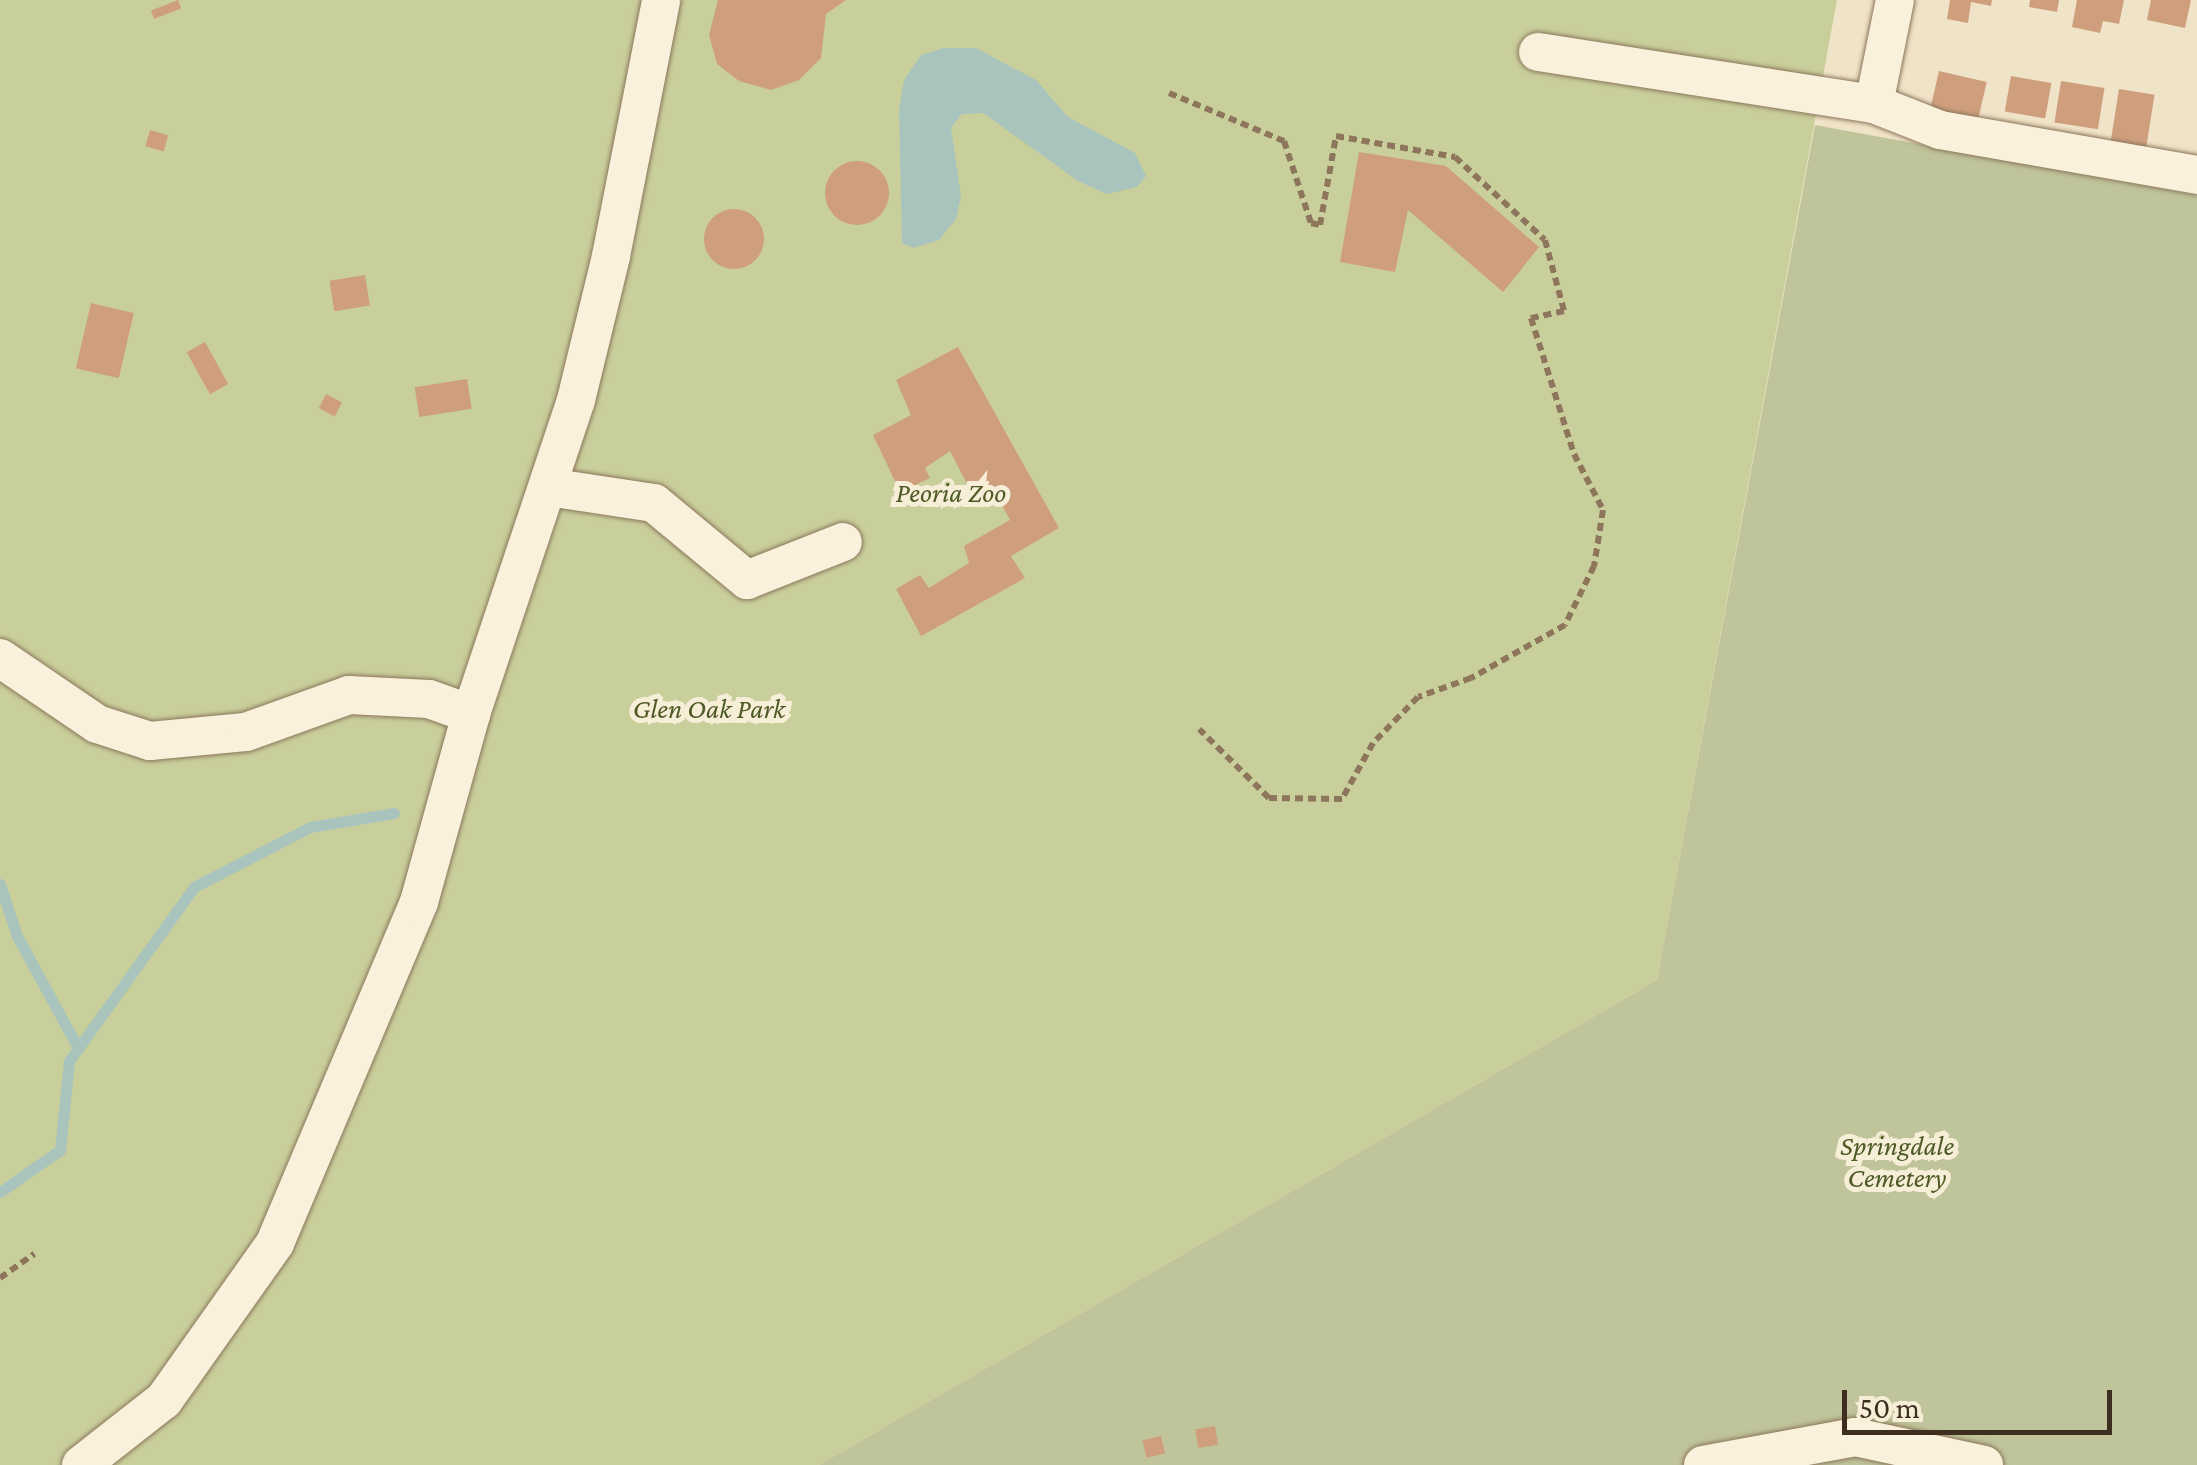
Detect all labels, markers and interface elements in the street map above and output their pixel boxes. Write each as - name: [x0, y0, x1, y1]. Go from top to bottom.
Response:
- park label: Peoria Zoo: [896, 476, 1006, 510]
- park label: Glen Oak Park: [633, 692, 785, 726]
- park label: Springdale Cemetery: [1840, 1129, 1954, 1195]
- scale bar: [1847, 1370, 2117, 1432]
- text: 50 m: [1859, 1391, 1920, 1424]

